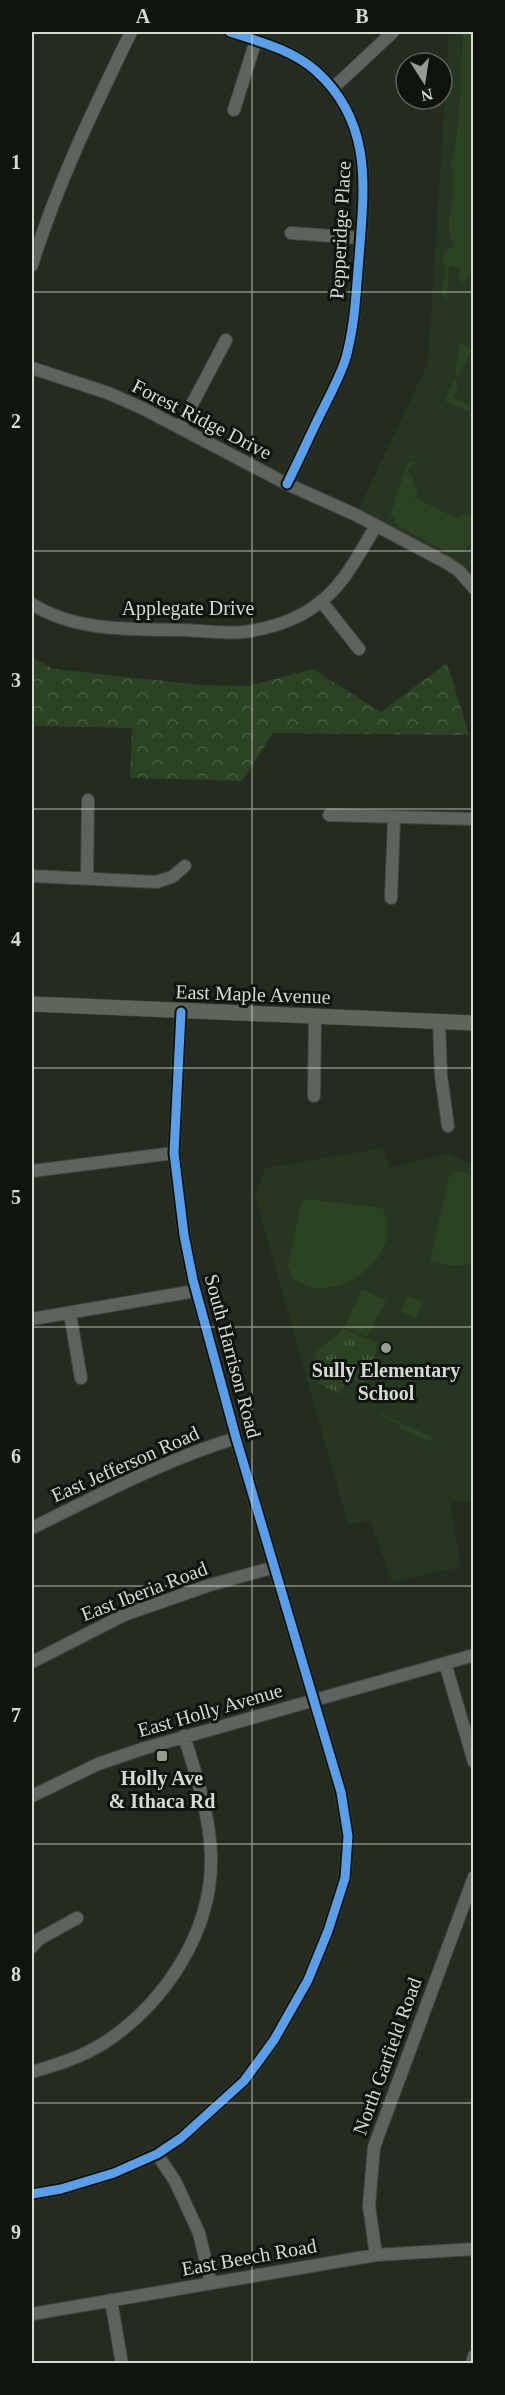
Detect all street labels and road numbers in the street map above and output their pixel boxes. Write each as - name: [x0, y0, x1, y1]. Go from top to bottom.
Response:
- street label: Pepperidge Place: [325, 160, 356, 300]
- street label: Forest Ridge Drive: [128, 374, 275, 465]
- street label: Applegate Drive: [122, 597, 254, 620]
- street label: East Maple Avenue: [175, 980, 331, 1009]
- street label: South Harrison Road: [201, 1272, 265, 1440]
- street label: East Jefferson Road: [48, 1421, 202, 1507]
- street label: East Iberia Road: [78, 1557, 210, 1625]
- street label: East Holly Avenue: [135, 1679, 285, 1742]
- street label: North Garfield Road: [348, 1974, 426, 2138]
- street label: East Beech Road: [180, 2234, 318, 2280]

